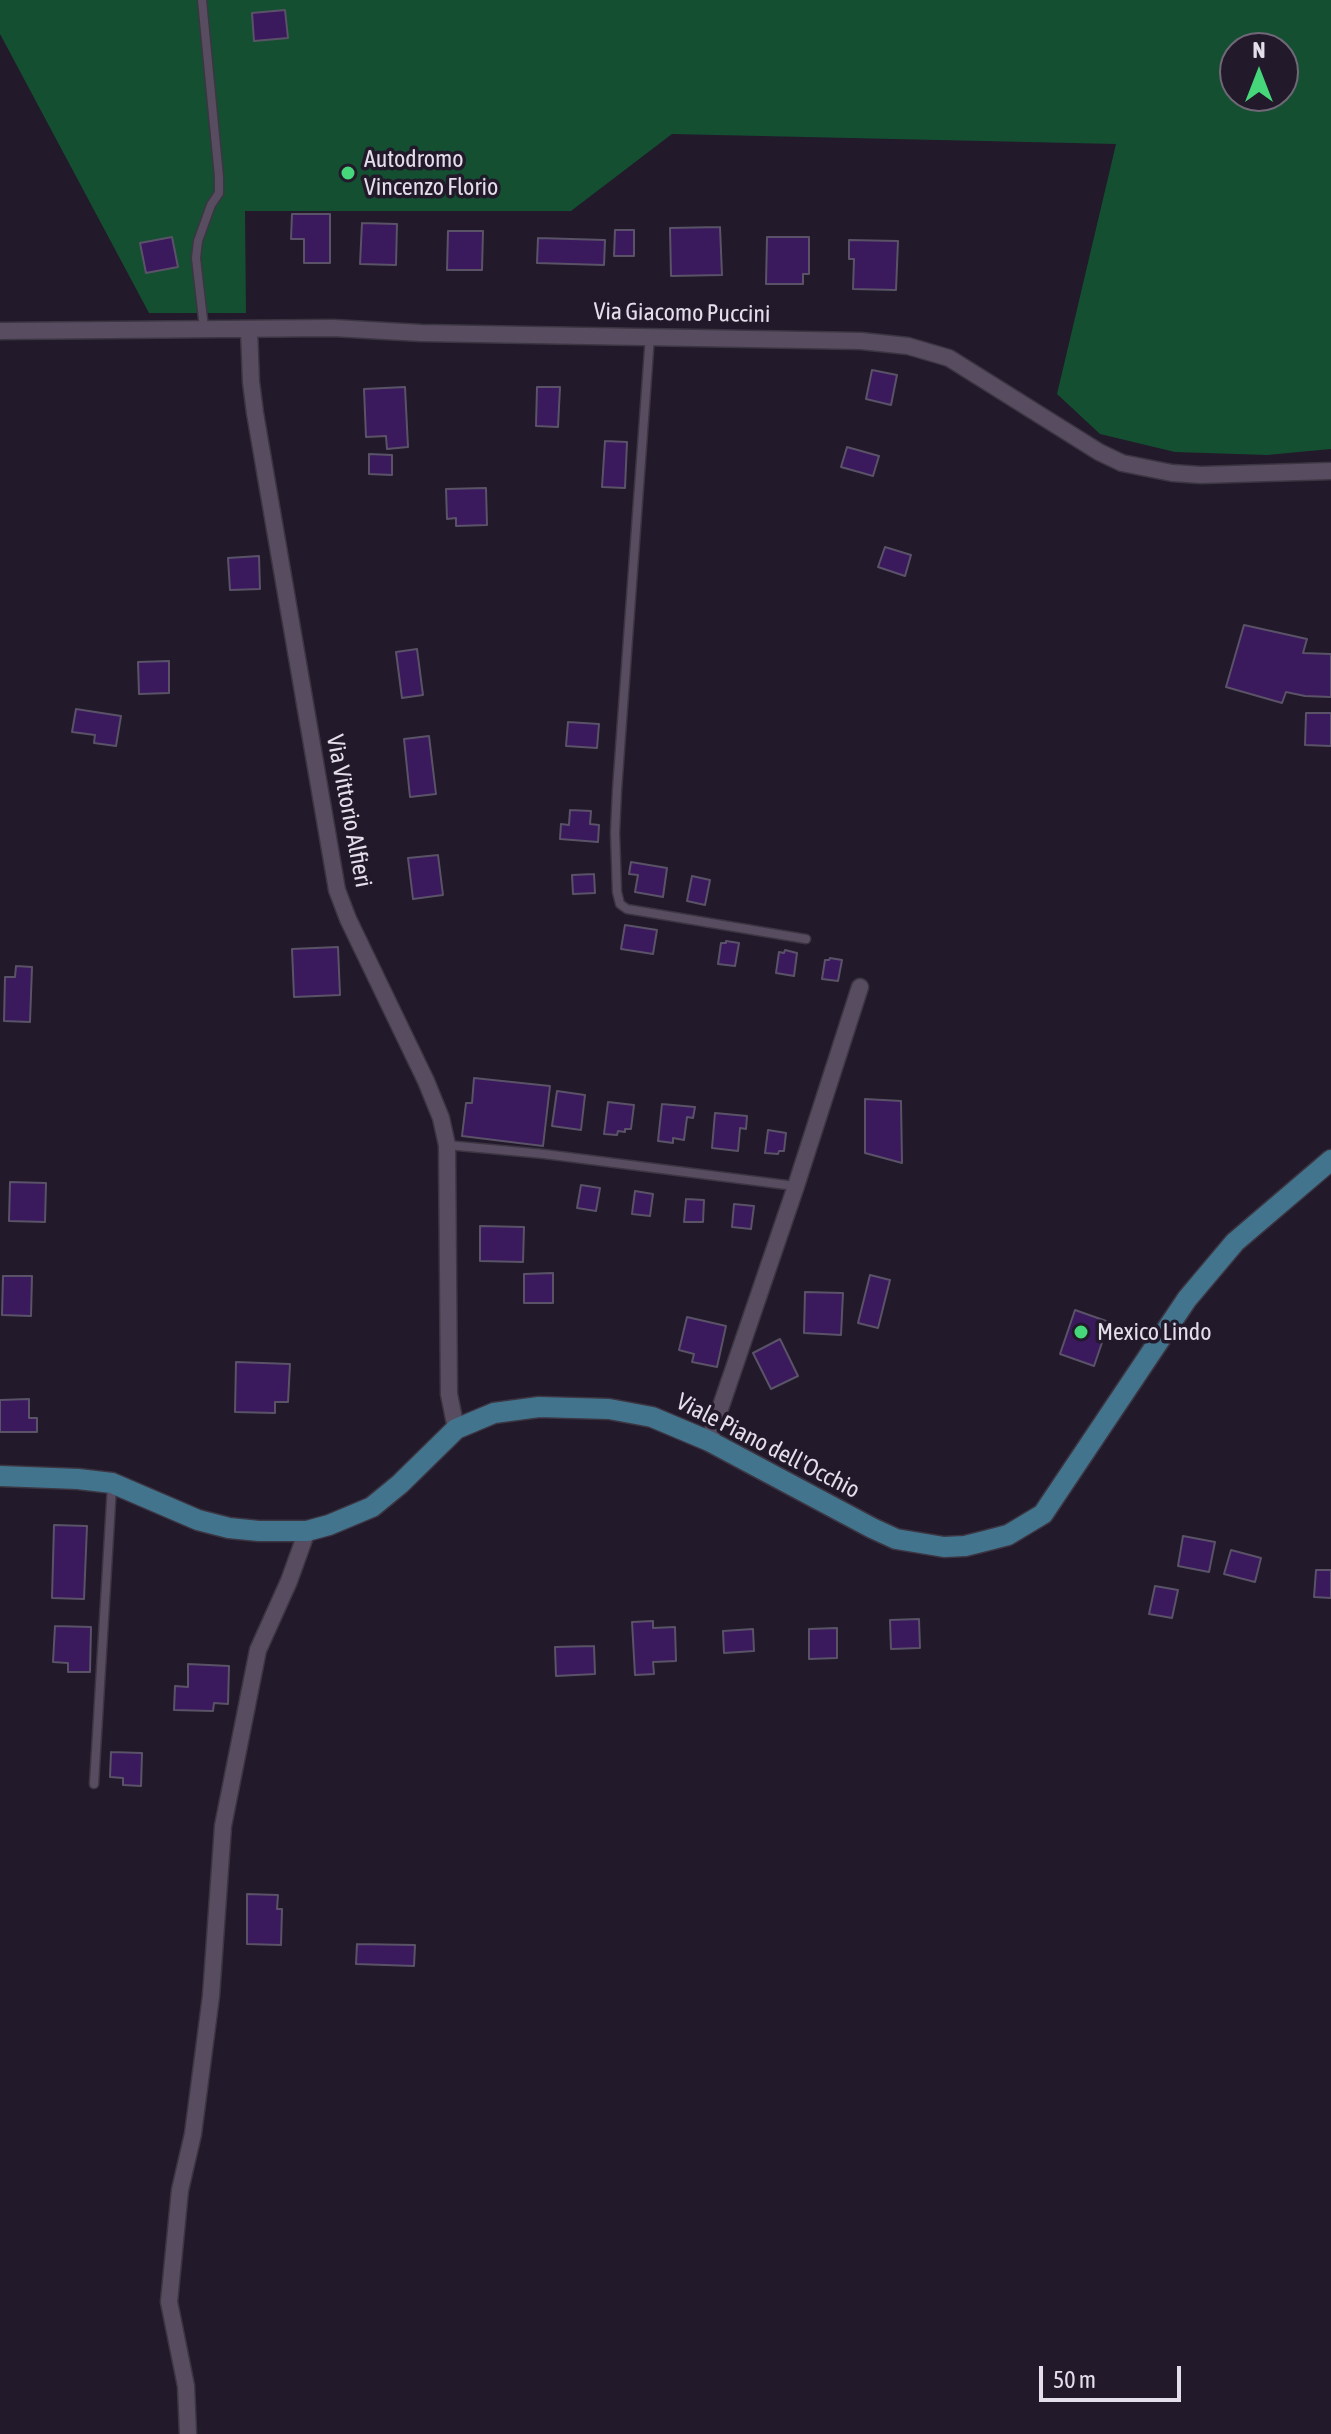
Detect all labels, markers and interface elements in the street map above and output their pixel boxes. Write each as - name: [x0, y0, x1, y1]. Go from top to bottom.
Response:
- north arrow: [1219, 32, 1299, 112]
- text: N: [1253, 37, 1265, 63]
- place label: Autodromo Vincenzo Florio: [364, 145, 498, 201]
- marker: Autodromo Vincenzo Florio: [339, 164, 357, 182]
- street label: Via Giacomo Puccini: [593, 297, 771, 329]
- street label: Via Vittorio Alfieri: [320, 732, 378, 890]
- place label: Mexico Lindo: [1097, 1318, 1212, 1346]
- marker: Mexico Lindo: [1072, 1323, 1090, 1341]
- street label: Viale Piano dell'Occhio: [671, 1387, 865, 1505]
- scale bar: [1043, 2350, 1185, 2400]
- text: 50 m: [1053, 2366, 1096, 2393]

